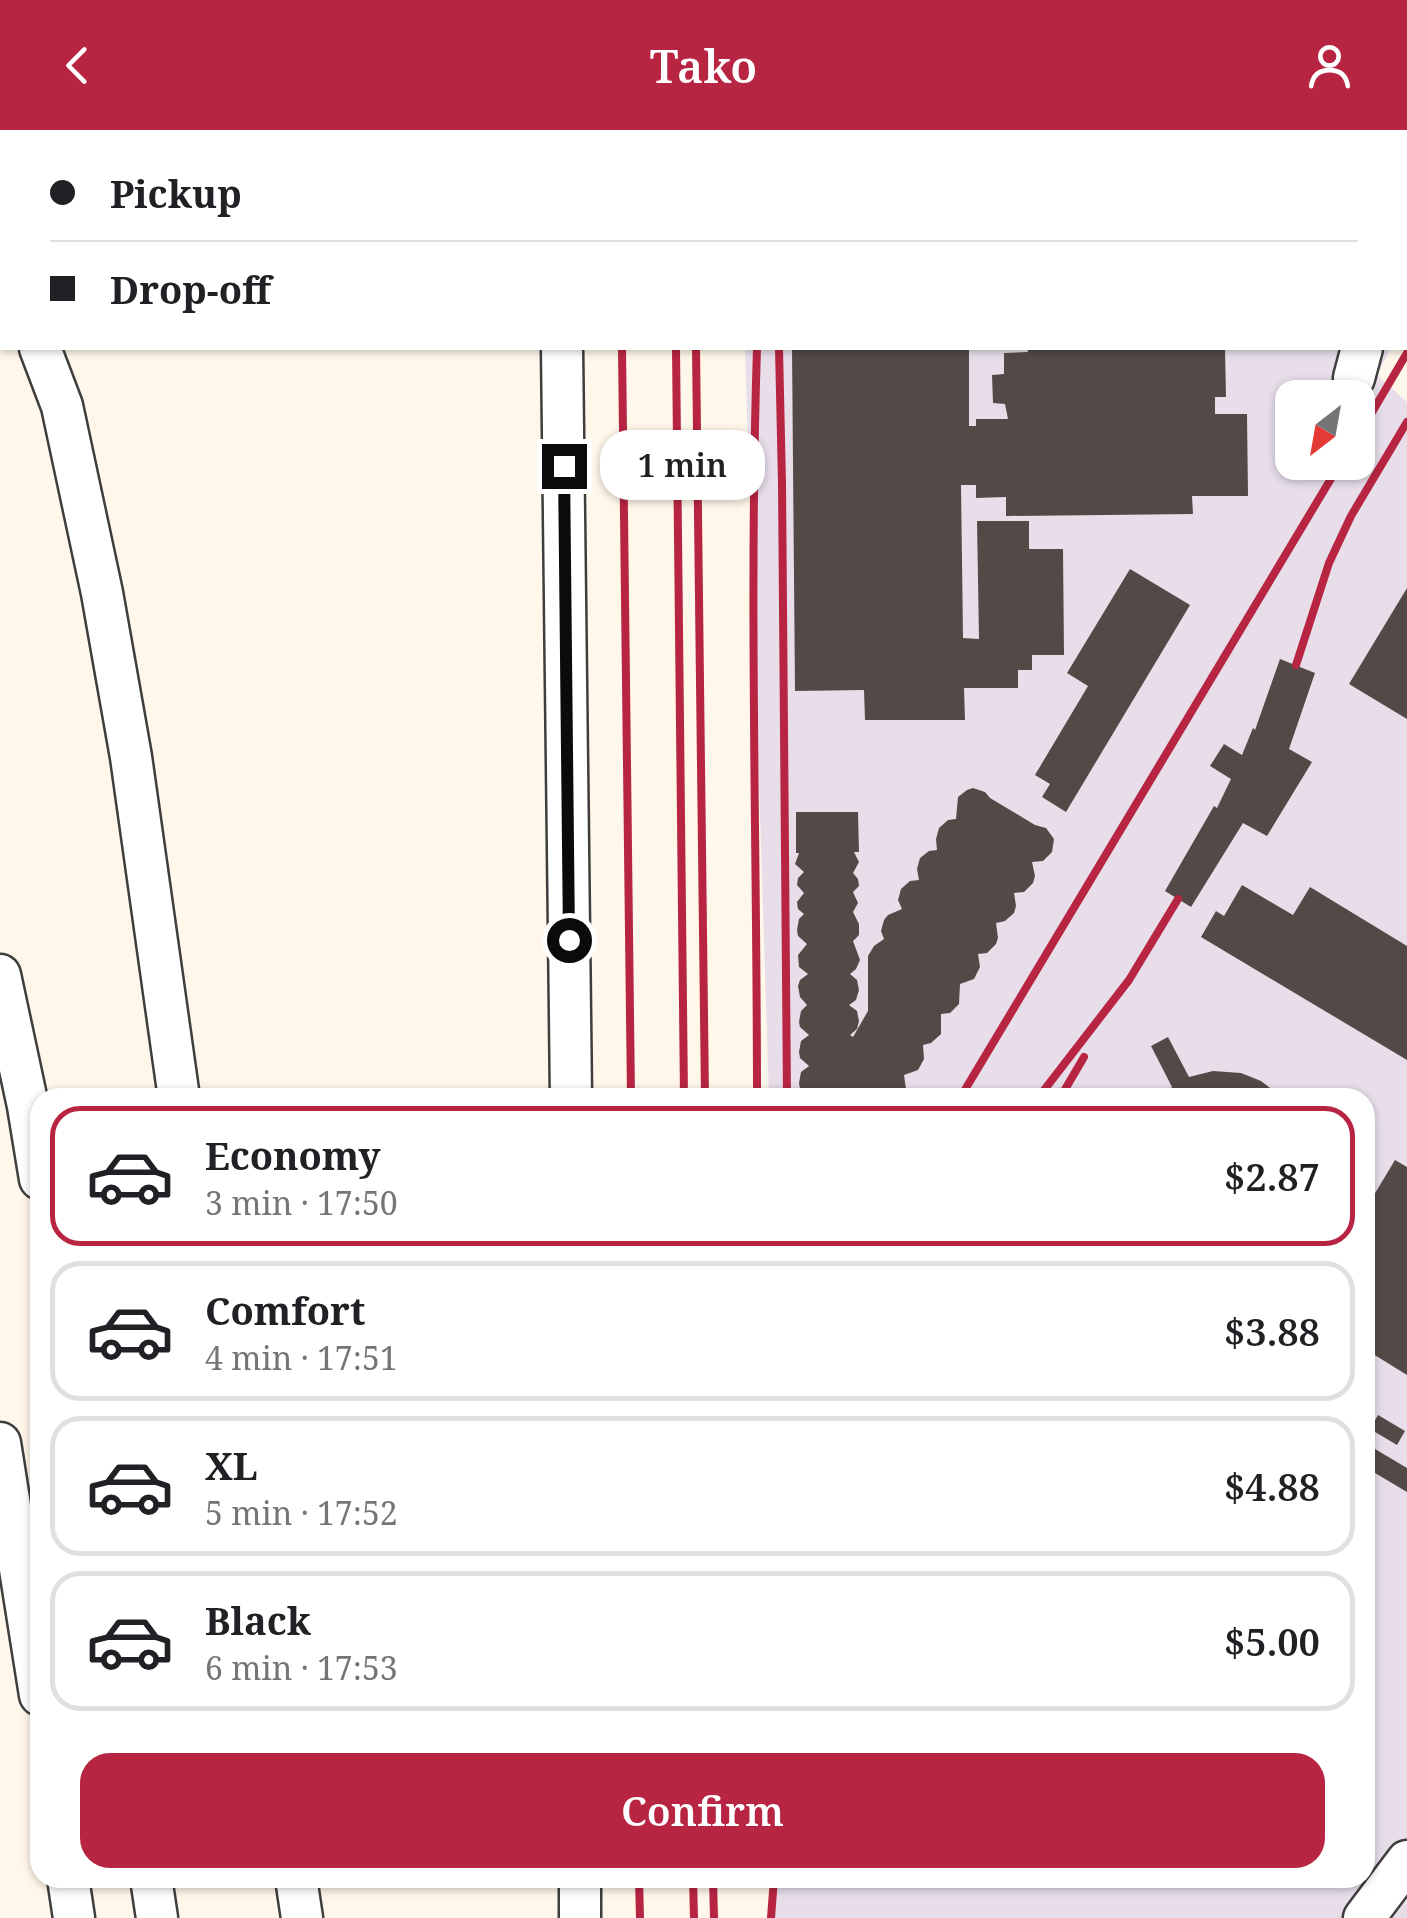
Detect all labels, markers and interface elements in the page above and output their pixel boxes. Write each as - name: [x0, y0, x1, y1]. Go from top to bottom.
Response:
- text: Tako: [650, 35, 757, 96]
- icon: back: [50, 38, 105, 93]
- icon: person: [1302, 38, 1357, 93]
- text: Pickup: [110, 167, 242, 219]
- text: Drop-off: [110, 263, 271, 315]
- north arrow: [1275, 380, 1375, 480]
- map controls: [1275, 380, 1375, 480]
- callout: 1 min: [599, 431, 764, 501]
- text: 1 min: [638, 443, 727, 486]
- route end: [542, 444, 587, 489]
- route start: [547, 918, 592, 963]
- text: Economy: [205, 1129, 381, 1181]
- icon: car: [85, 1131, 175, 1221]
- text: $2.87: [1224, 1150, 1320, 1202]
- text: 3 min · 17:50: [205, 1181, 398, 1224]
- text: Comfort: [205, 1284, 365, 1336]
- icon: car: [85, 1286, 175, 1376]
- text: $3.88: [1224, 1305, 1320, 1357]
- text: 4 min · 17:51: [205, 1336, 398, 1379]
- text: XL: [205, 1439, 258, 1491]
- icon: car: [85, 1441, 175, 1531]
- text: $4.88: [1224, 1460, 1320, 1512]
- text: 5 min · 17:52: [205, 1491, 398, 1534]
- text: Black: [205, 1594, 311, 1646]
- icon: car: [85, 1596, 175, 1686]
- text: $5.00: [1224, 1615, 1320, 1667]
- text: 6 min · 17:53: [205, 1646, 398, 1689]
- button: Confirm: [80, 1753, 1325, 1868]

